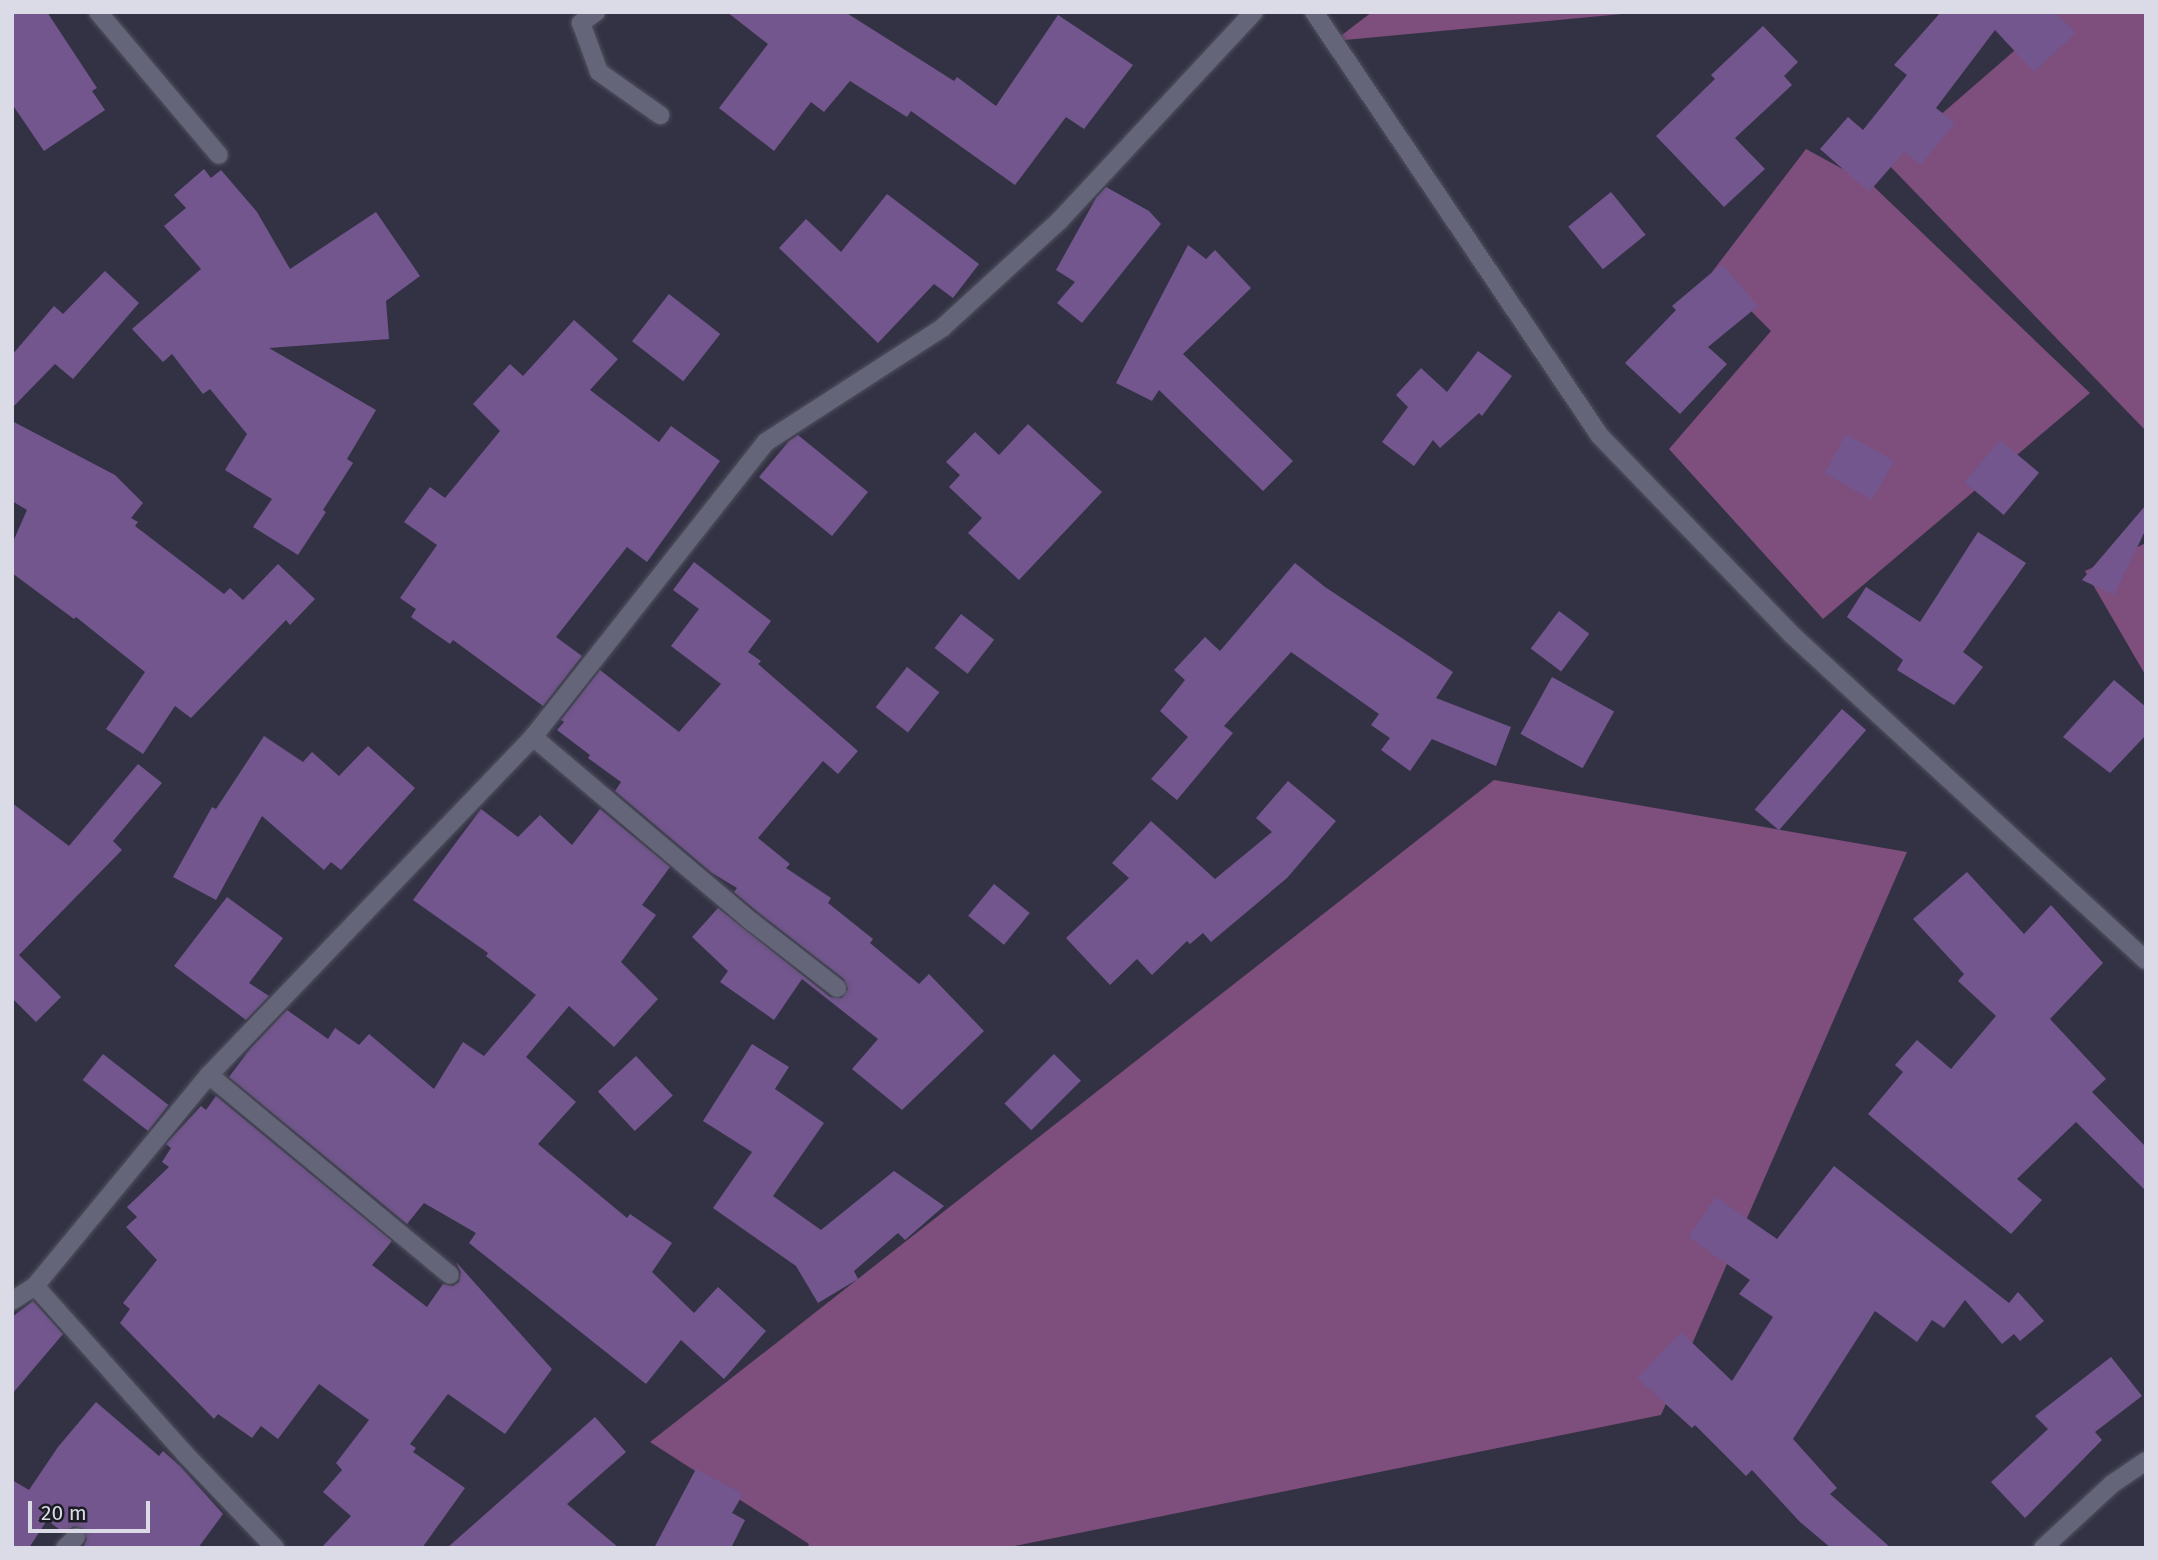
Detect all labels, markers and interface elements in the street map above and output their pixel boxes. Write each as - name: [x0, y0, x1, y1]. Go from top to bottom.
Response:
- scale bar: [32, 1486, 154, 1530]
- text: 20 m: [41, 1500, 87, 1526]

